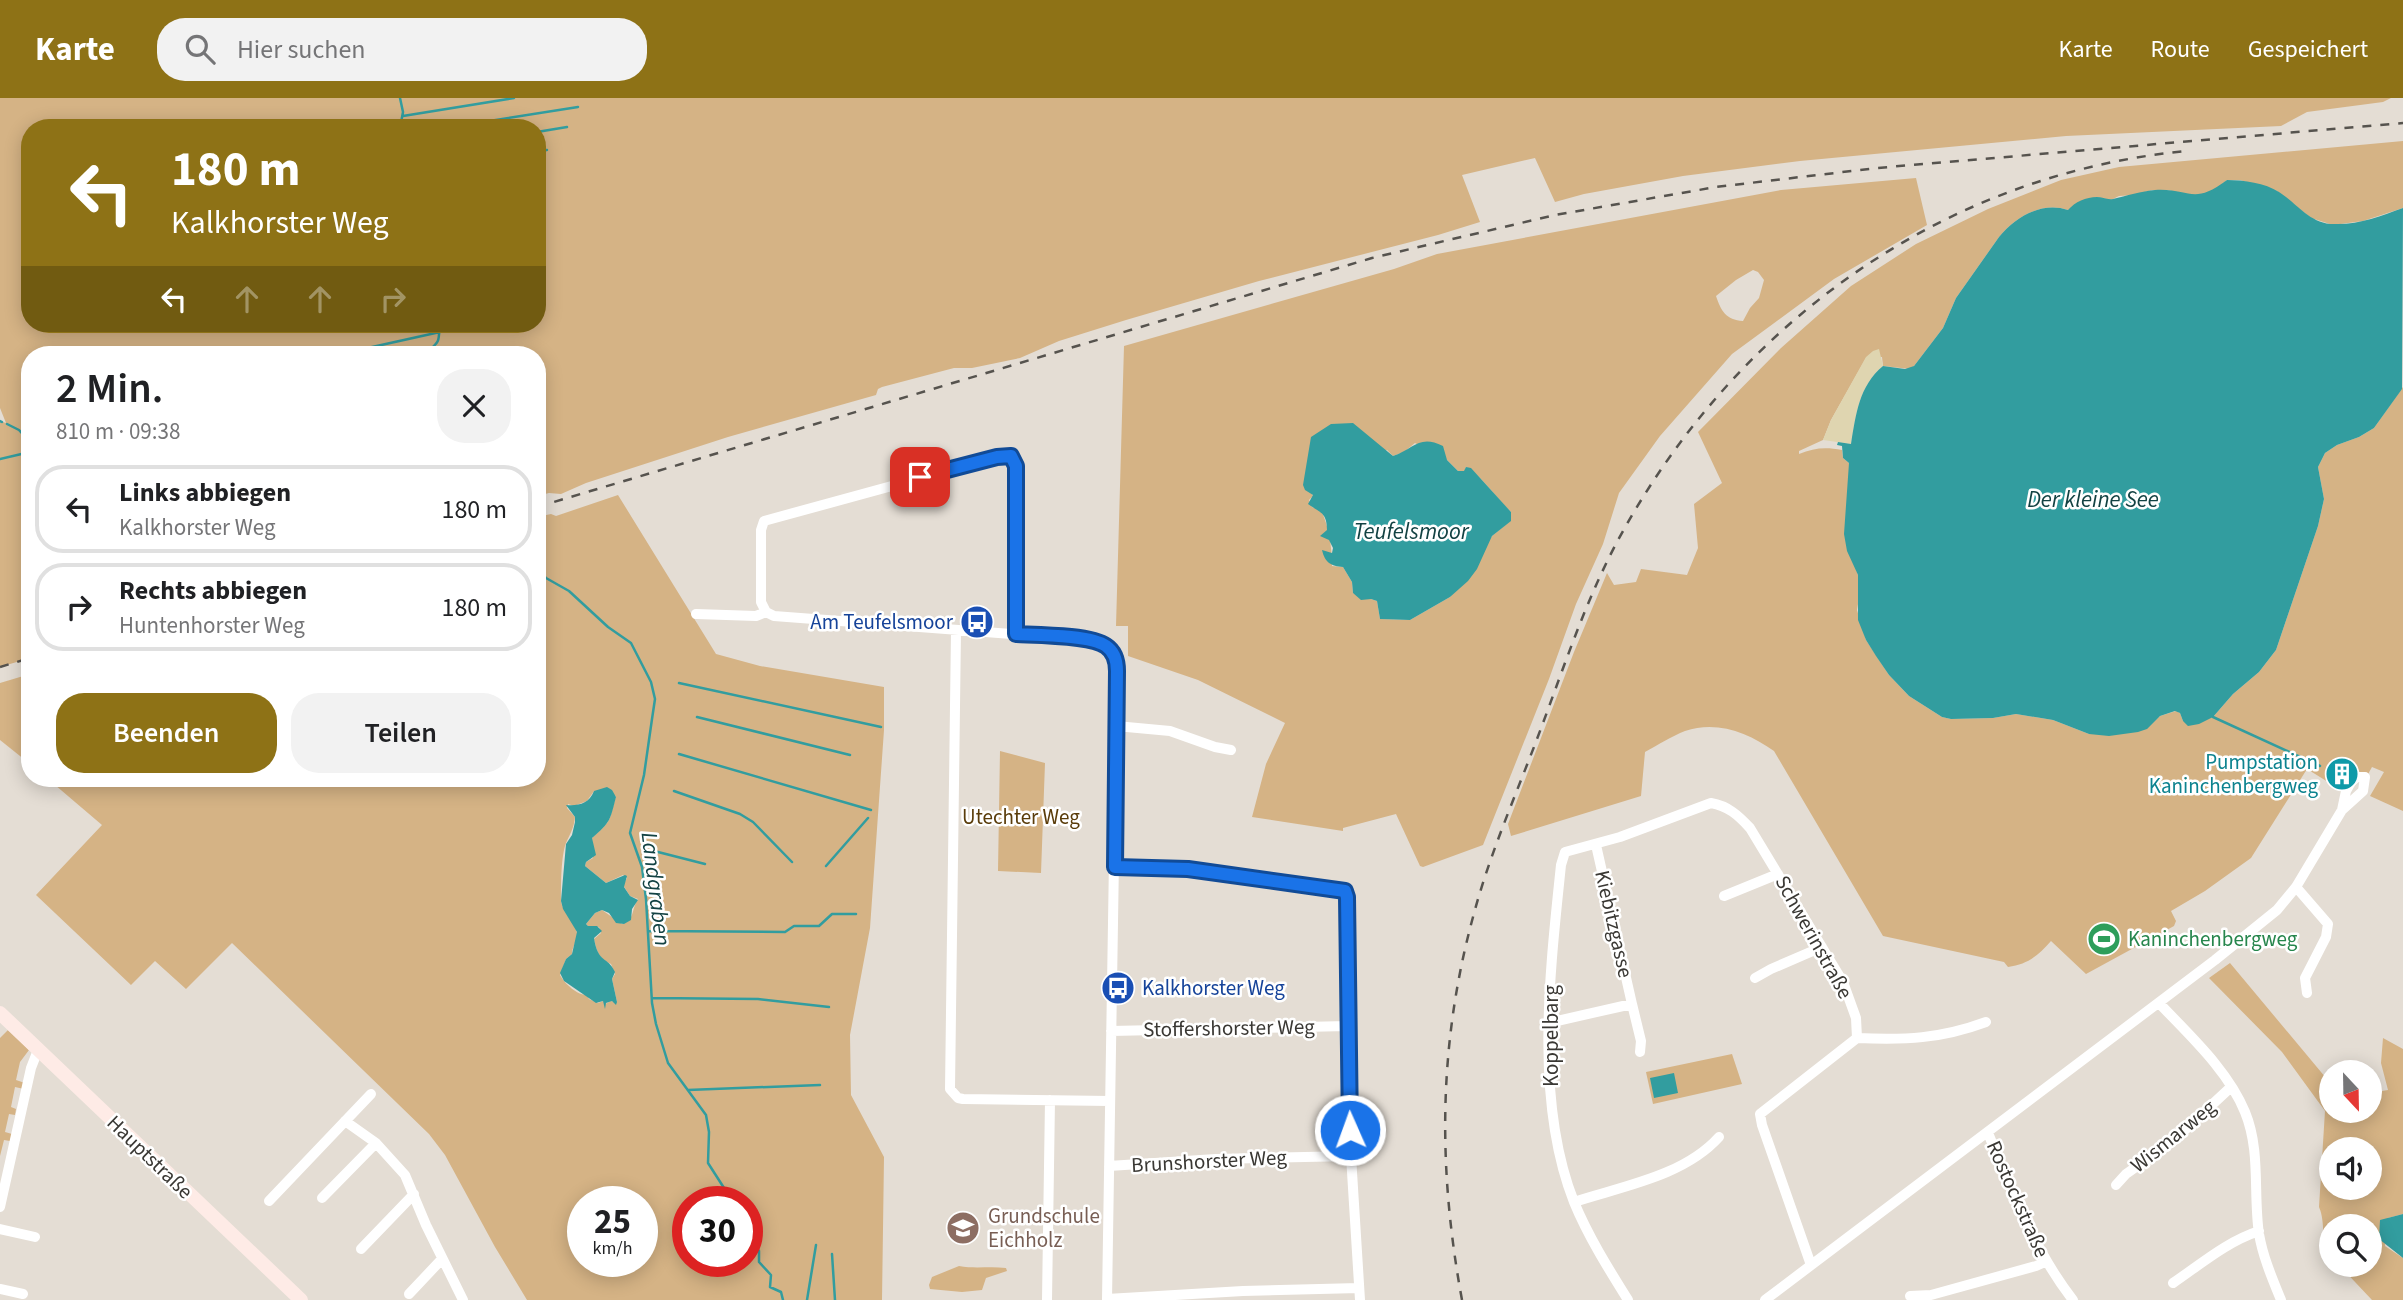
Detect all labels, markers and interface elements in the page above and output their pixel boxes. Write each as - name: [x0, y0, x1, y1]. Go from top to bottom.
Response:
- search box: [157, 18, 647, 81]
- text: Karte: [35, 26, 115, 73]
- icon: search: [181, 30, 219, 68]
- text: Hier suchen: [237, 31, 366, 68]
- text: Karte: [2059, 32, 2113, 67]
- text: Route: [2151, 32, 2210, 67]
- text: Gespeichert: [2248, 32, 2368, 67]
- text: 180 m: [171, 135, 300, 205]
- icon: left: [56, 147, 147, 238]
- text: Kalkhorster Weg: [171, 200, 389, 246]
- icon: left: [155, 280, 193, 318]
- icon: ahead: [228, 280, 266, 318]
- icon: ahead: [301, 280, 339, 318]
- icon: right: [374, 280, 412, 318]
- text: 2 Min.: [56, 359, 163, 419]
- button: close: [437, 369, 511, 443]
- text: 810 m · 09:38: [56, 415, 180, 448]
- pin: [890, 447, 950, 507]
- icon: arrive: [901, 458, 939, 496]
- text: Links abbiegen: [119, 474, 291, 511]
- water label: Der kleine See: [2027, 483, 2159, 516]
- icon: left: [60, 490, 98, 528]
- text: 180 m: [441, 491, 507, 528]
- text: Kalkhorster Weg: [119, 511, 276, 544]
- water label: Teufelsmoor: [1353, 515, 1470, 548]
- text: Rechts abbiegen: [119, 572, 307, 609]
- icon: right: [60, 588, 98, 626]
- text: 180 m: [441, 589, 507, 626]
- bus stop icon: Am Teufelsmoor: [958, 603, 996, 641]
- place label: Am Teufelsmoor: [810, 607, 954, 637]
- text: Huntenhorster Weg: [119, 609, 305, 642]
- button: Beenden: [56, 693, 277, 773]
- button: Teilen: [291, 693, 511, 773]
- place label: Pumpstation Kaninchenbergweg: [2149, 747, 2318, 801]
- building icon: Pumpstation Kaninchenbergweg: [2323, 755, 2361, 793]
- park label: Utechter Weg: [962, 802, 1080, 832]
- water label: Landgraben: [633, 830, 679, 948]
- street label: Kiebitzgasse: [1587, 867, 1641, 981]
- street label: Schwerinstraße: [1768, 870, 1860, 1004]
- sports icon: Kaninchenbergweg: [2085, 920, 2123, 958]
- place label: Kaninchenbergweg: [2128, 924, 2298, 954]
- bus stop icon: Kalkhorster Weg: [1099, 969, 1137, 1007]
- place label: Kalkhorster Weg: [1142, 973, 1285, 1003]
- street label: Koppelbarg: [1536, 985, 1566, 1087]
- street label: Stoffershorster Weg: [1143, 1011, 1315, 1044]
- north arrow: [2319, 1060, 2382, 1124]
- map controls: [2319, 1060, 2382, 1277]
- street label: Wismarweg: [2124, 1092, 2222, 1180]
- position arrow: [1313, 1093, 1387, 1167]
- street label: Hauptstraße: [100, 1108, 200, 1206]
- street label: Rostockstraße: [1979, 1136, 2057, 1262]
- button: sound: [2319, 1137, 2382, 1200]
- street label: Brunshorster Weg: [1130, 1142, 1288, 1180]
- speed limit sign: 30: [672, 1186, 763, 1277]
- text: 25: [594, 1197, 631, 1247]
- place label: Grundschule Eichholz: [988, 1201, 1100, 1255]
- school or university icon: Grundschule Eichholz: [944, 1209, 982, 1247]
- button: search: [2319, 1214, 2382, 1277]
- text: km/h: [593, 1236, 632, 1261]

